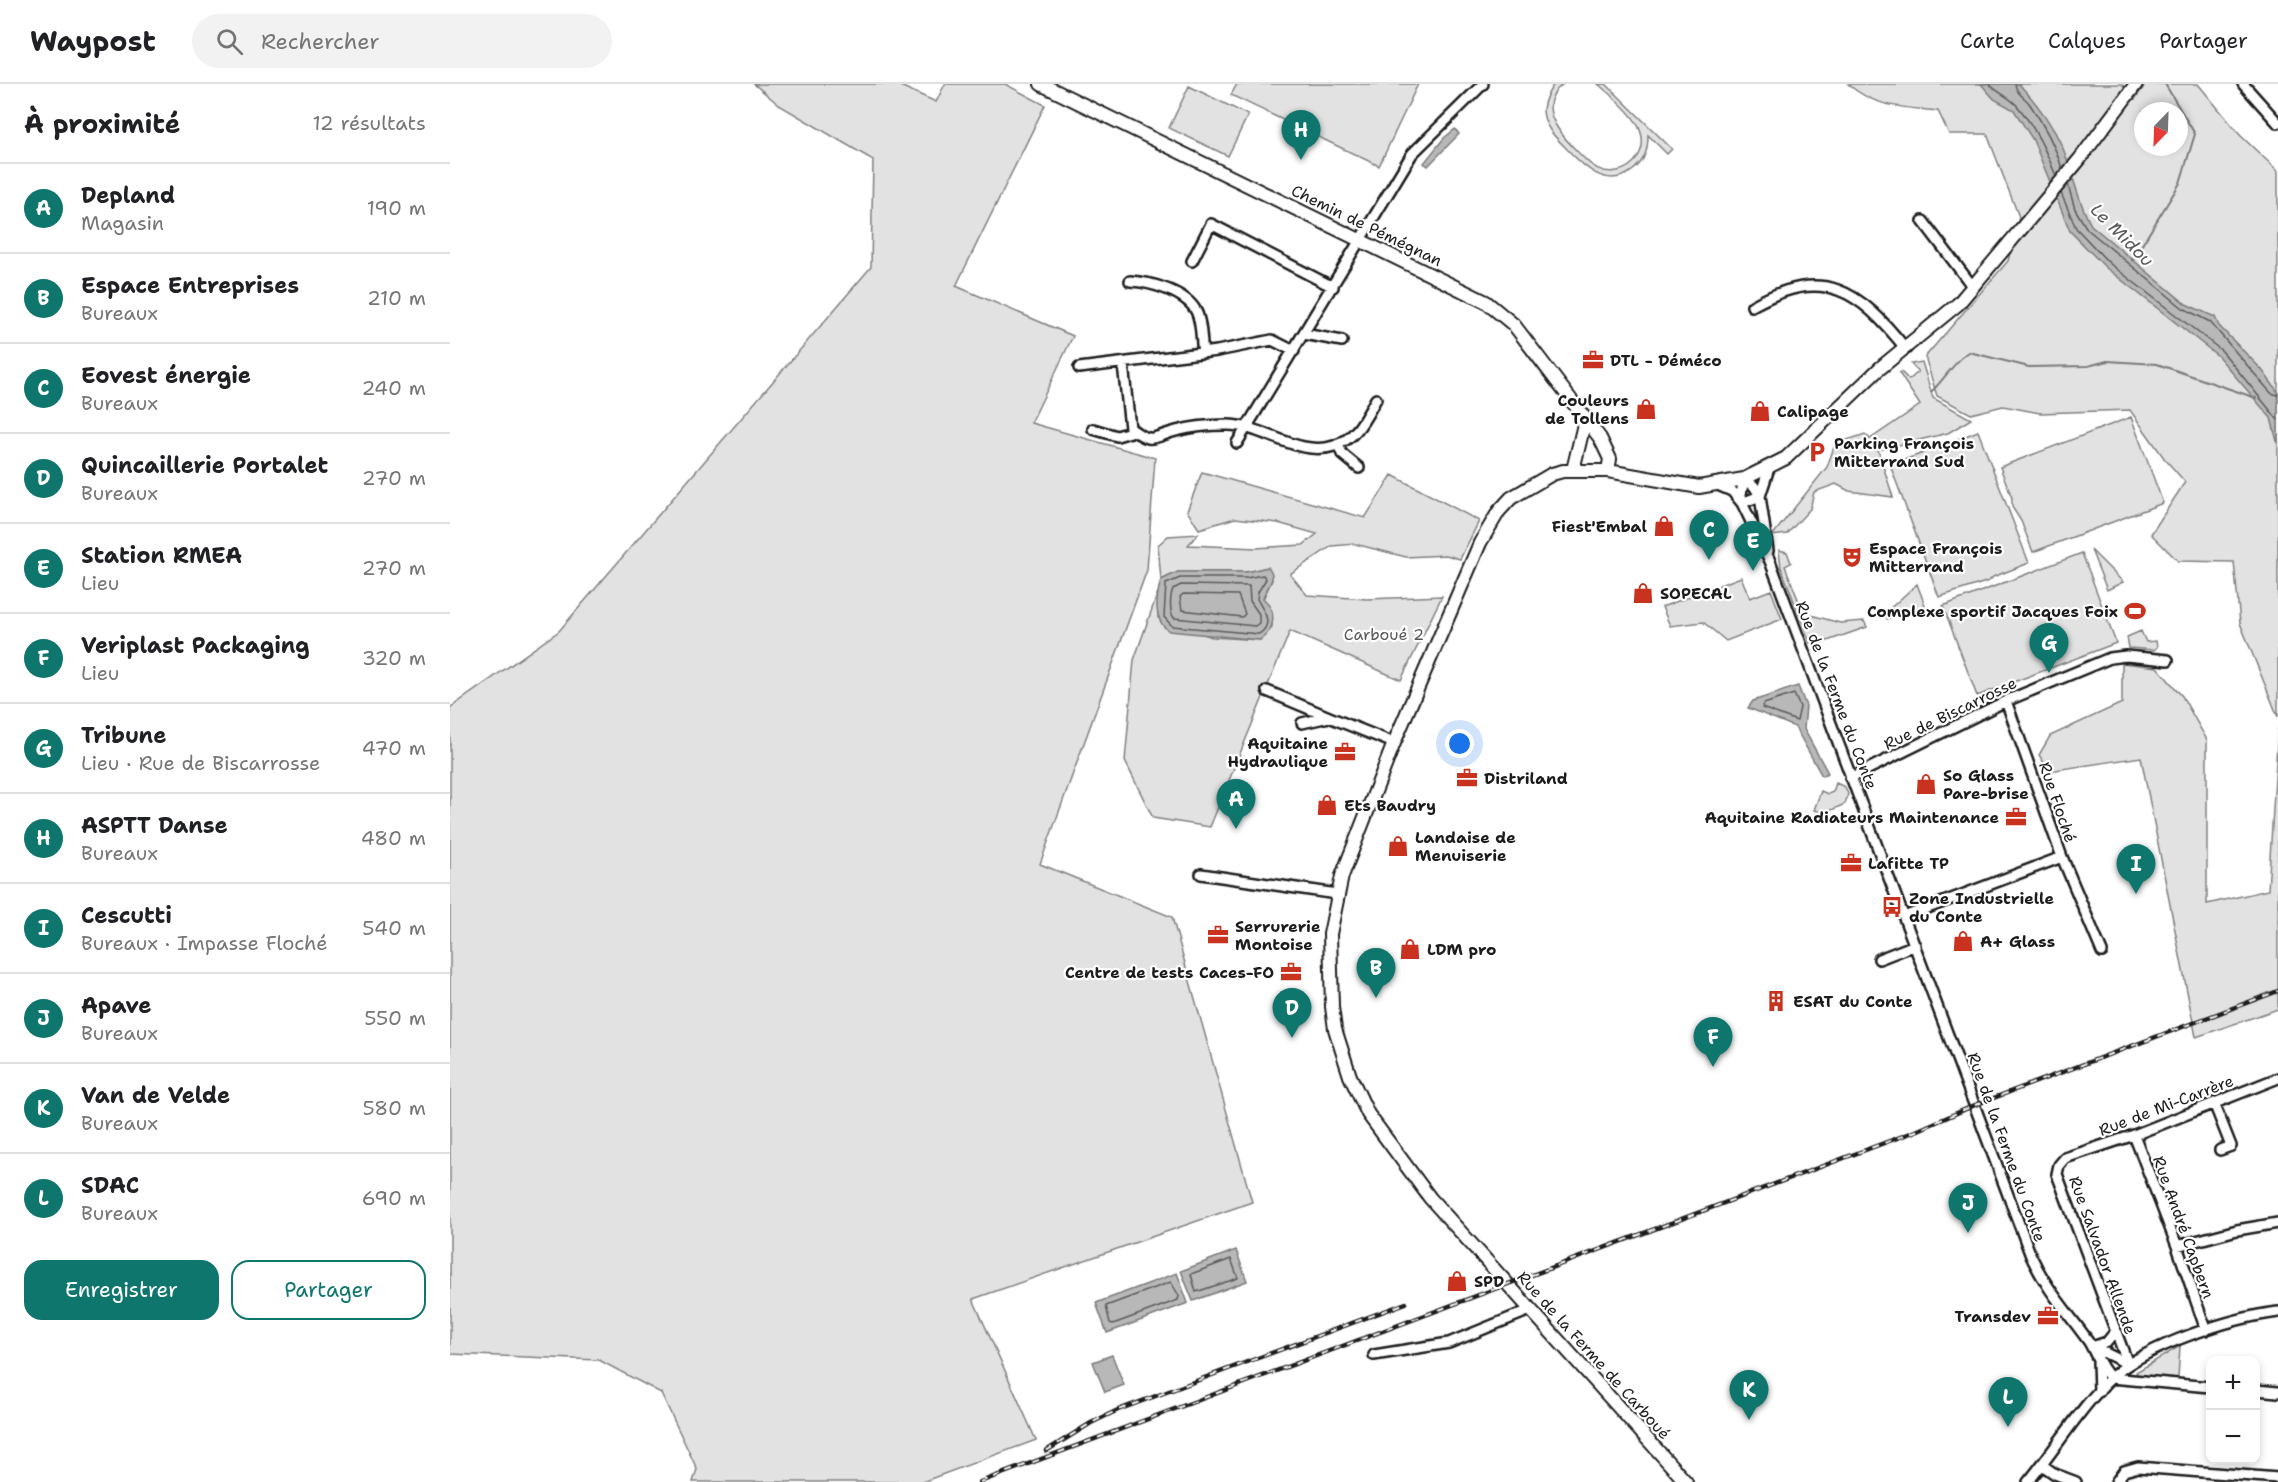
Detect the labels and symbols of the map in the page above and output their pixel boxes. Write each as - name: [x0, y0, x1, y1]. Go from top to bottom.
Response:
- north arrow: [2134, 102, 2188, 156]
- pin: H: [1282, 110, 1320, 160]
- street label: Chemin de Pémégnan: [1288, 180, 1446, 271]
- water label: Le Midou: [2085, 198, 2159, 272]
- office icon: DTL - Déméco: [1581, 348, 1605, 372]
- place label: DTL - Déméco: [1610, 350, 1722, 371]
- place label: Couleurs de Tollens: [1545, 390, 1629, 429]
- shop icon: Couleurs de Tollens: [1634, 397, 1658, 421]
- shop icon: Calipage: [1748, 399, 1772, 423]
- place label: Calipage: [1777, 401, 1849, 422]
- place label: Parking François Mitterrand Sud: [1834, 433, 1974, 472]
- parking icon: Parking François Mitterrand Sud: [1805, 440, 1829, 464]
- pin: C: [1690, 510, 1728, 560]
- shop icon: Fiest'Embal: [1652, 514, 1676, 538]
- place label: Fiest'Embal: [1552, 516, 1647, 537]
- pin: E: [1734, 522, 1772, 571]
- place label: Espace François Mitterrand: [1869, 538, 2002, 577]
- theatre icon: Espace François Mitterrand: [1840, 545, 1864, 569]
- shop icon: SOPECAL: [1631, 581, 1655, 605]
- place label: SOPECAL: [1660, 583, 1732, 604]
- street label: Rue de la Ferme du Conte: [1791, 598, 1882, 792]
- sports icon: Complexe sportif Jacques Foix: [2123, 599, 2147, 623]
- place label: Complexe sportif Jacques Foix: [1867, 601, 2118, 622]
- park label: Carboué 2: [1344, 624, 1424, 645]
- pin: G: [2030, 624, 2068, 673]
- street label: Rue de Biscarrosse: [1880, 672, 2020, 755]
- your location: [1445, 729, 1474, 758]
- place label: Aquitaine Hydraulique: [1227, 733, 1328, 772]
- office icon: Aquitaine Hydraulique: [1333, 740, 1357, 764]
- street label: Rue Floché: [2034, 759, 2081, 845]
- place label: So Glass Pare-brise: [1943, 765, 2029, 804]
- office icon: Distriland: [1455, 766, 1479, 790]
- place label: Distriland: [1484, 768, 1568, 789]
- shop icon: So Glass Pare-brise: [1914, 772, 1938, 796]
- pin: A: [1216, 780, 1256, 829]
- shop icon: Ets Baudry: [1315, 793, 1339, 817]
- place label: Ets Baudry: [1344, 795, 1436, 816]
- office icon: Aquitaine Radiateurs Maintenance: [2004, 805, 2028, 829]
- place label: Aquitaine Radiateurs Maintenance: [1704, 807, 1999, 828]
- place label: Landaise de Menuiserie: [1415, 827, 1516, 866]
- shop icon: Landaise de Menuiserie: [1386, 834, 1410, 858]
- pin: I: [2116, 844, 2156, 894]
- office icon: Lafitte TP: [1839, 851, 1863, 875]
- place label: Lafitte TP: [1868, 853, 1949, 874]
- place label: Zone Industrielle du Conte: [1909, 888, 2054, 927]
- bus stop icon: Zone Industrielle du Conte: [1880, 895, 1904, 919]
- place label: Serrurerie Montoise: [1235, 916, 1321, 955]
- office icon: Serrurerie Montoise: [1206, 923, 1230, 947]
- shop icon: A+ Glass: [1951, 929, 1975, 953]
- place label: A+ Glass: [1980, 931, 2055, 952]
- shop icon: LDM pro: [1398, 937, 1422, 961]
- place label: LDM pro: [1427, 939, 1496, 960]
- pin: B: [1356, 948, 1396, 998]
- office icon: Centre de tests Caces-FO: [1279, 960, 1303, 984]
- place label: Centre de tests Caces-FO: [1065, 962, 1274, 983]
- pin: D: [1272, 988, 1312, 1038]
- building icon: ESAT du Conte: [1764, 989, 1788, 1013]
- place label: ESAT du Conte: [1793, 991, 1913, 1012]
- pin: F: [1694, 1018, 1732, 1067]
- street label: Rue de la Ferme du Conte: [1962, 1050, 2051, 1245]
- street label: Rue de Mi-Carrère: [2096, 1070, 2237, 1141]
- street label: Rue André Capbern: [2148, 1153, 2219, 1302]
- street label: Rue Salvador Allende: [2064, 1173, 2141, 1337]
- pin: J: [1948, 1184, 1988, 1233]
- street label: Rue de la Ferme de Carboué: [1512, 1267, 1675, 1444]
- shop icon: SPD: [1445, 1269, 1469, 1293]
- place label: SPD: [1474, 1271, 1504, 1292]
- office icon: Transdev: [2036, 1304, 2060, 1328]
- place label: Transdev: [1955, 1306, 2031, 1327]
- pin: K: [1730, 1370, 1768, 1420]
- pin: L: [1988, 1378, 2028, 1427]

